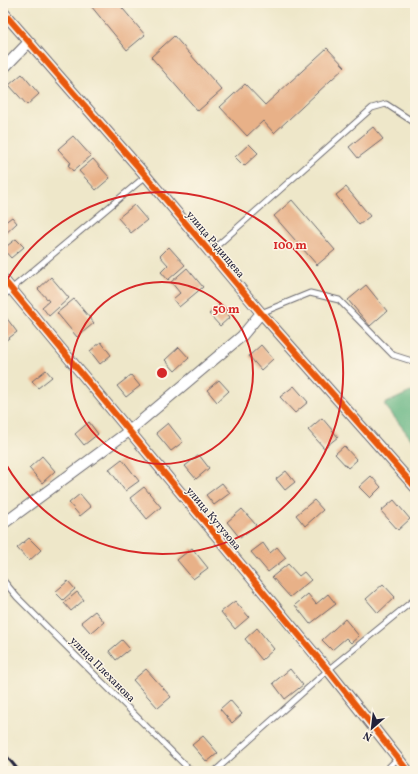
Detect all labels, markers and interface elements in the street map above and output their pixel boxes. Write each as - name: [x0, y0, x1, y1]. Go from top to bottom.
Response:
- street label: улица Радищева: [182, 208, 248, 282]
- text: 100 m: [273, 238, 307, 254]
- text: 50 m: [212, 302, 240, 318]
- centre of rings: [155, 366, 169, 380]
- street label: улица Кутузова: [182, 484, 244, 554]
- street label: улица Плеханова: [66, 634, 138, 706]
- north arrow: [352, 708, 392, 748]
- text: N: [361, 727, 375, 744]

